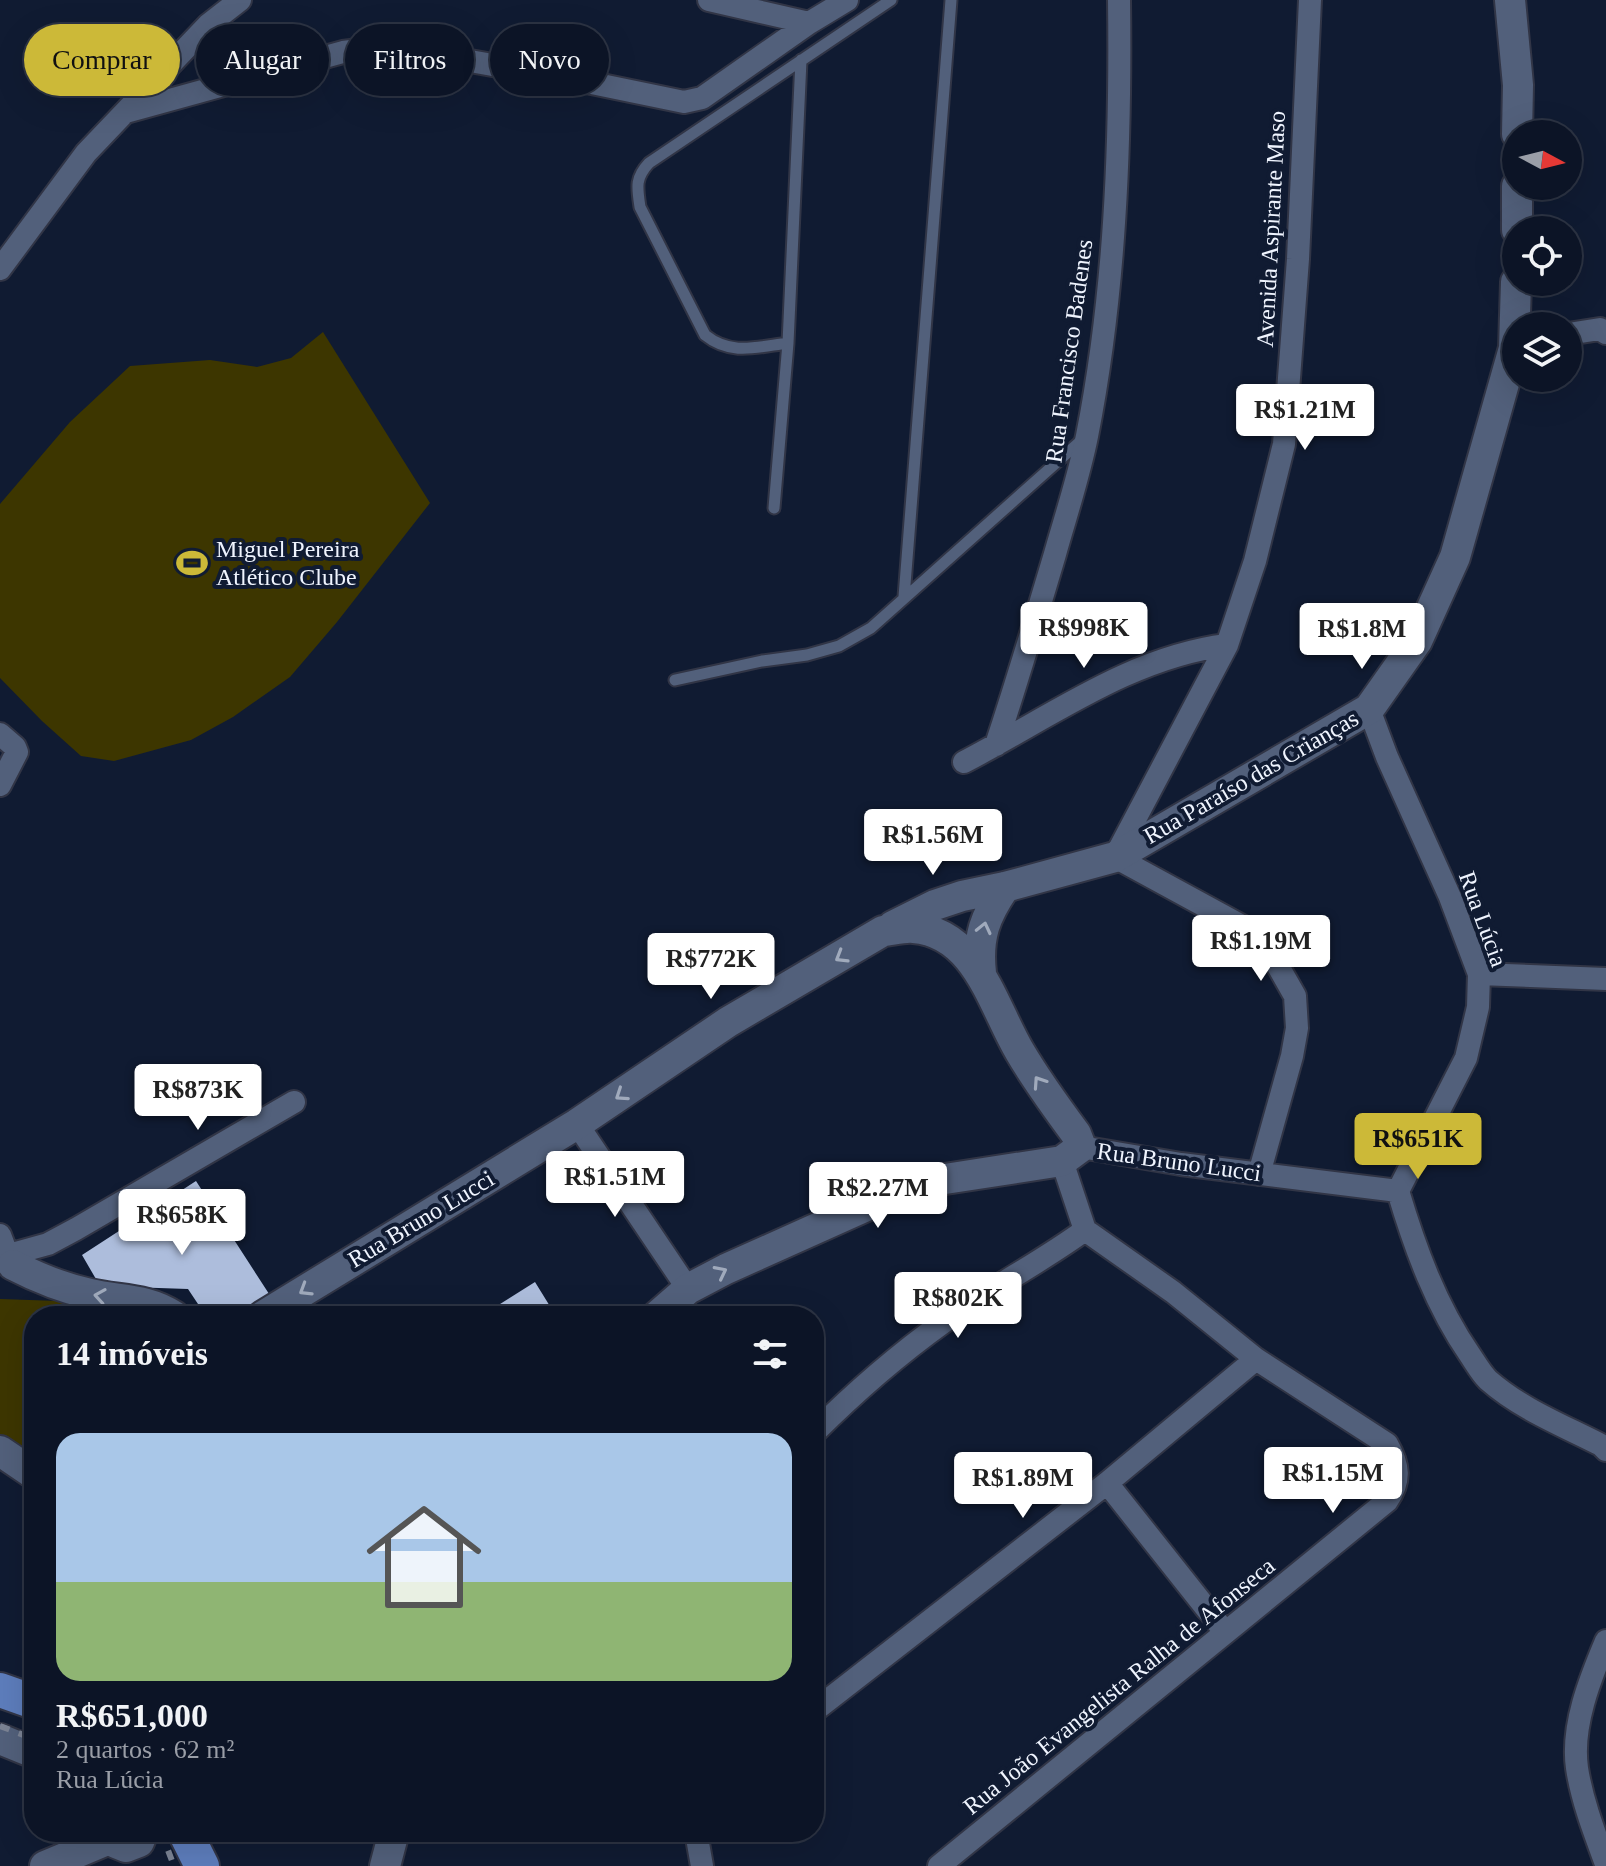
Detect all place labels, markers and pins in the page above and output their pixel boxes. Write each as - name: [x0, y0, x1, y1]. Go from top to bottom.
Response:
- pin: R$1.21M: [1231, 384, 1379, 452]
- place label: Miguel Pereira Atlético Clube: [216, 536, 360, 590]
- sports icon: Miguel Pereira Atlético Clube: [175, 546, 209, 580]
- pin: R$998K: [1019, 602, 1149, 670]
- pin: R$1.8M: [1297, 603, 1427, 671]
- pin: R$1.56M: [859, 809, 1007, 877]
- pin: R$1.19M: [1187, 915, 1335, 983]
- pin: R$772K: [646, 933, 776, 1001]
- pin: R$873K: [133, 1064, 263, 1132]
- pin: R$651K: [1353, 1113, 1483, 1181]
- pin: R$1.51M: [541, 1151, 689, 1219]
- pin: R$2.27M: [804, 1162, 952, 1230]
- pin: R$658K: [117, 1189, 247, 1257]
- pin: R$802K: [893, 1272, 1023, 1340]
- pin: R$1.15M: [1259, 1447, 1407, 1515]
- pin: R$1.89M: [949, 1452, 1097, 1520]

